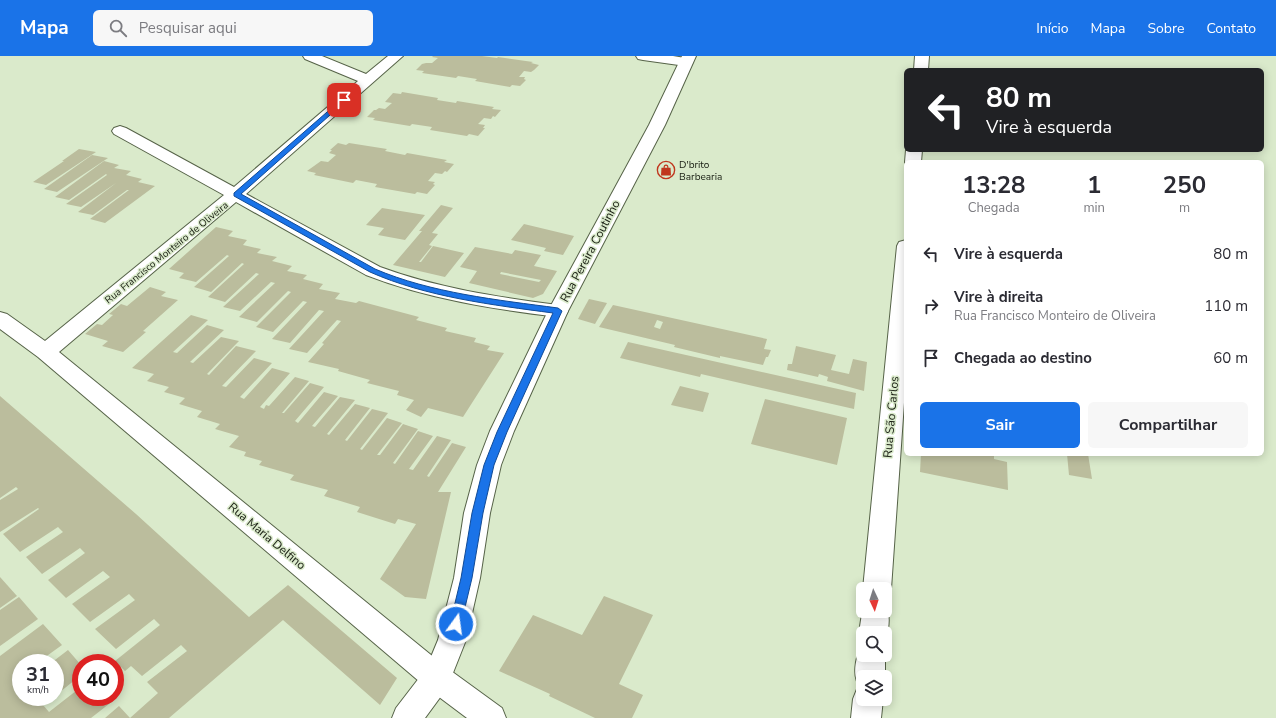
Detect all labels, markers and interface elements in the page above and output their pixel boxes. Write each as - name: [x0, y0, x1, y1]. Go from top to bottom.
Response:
- search box: [93, 10, 373, 46]
- text: Mapa: [20, 15, 69, 41]
- icon: search: [107, 17, 129, 39]
- text: Pesquisar aqui: [139, 18, 237, 38]
- text: Início: [1036, 19, 1068, 38]
- text: Mapa: [1090, 19, 1125, 38]
- text: Sobre: [1147, 19, 1184, 38]
- text: Contato: [1206, 19, 1256, 38]
- text: 80 m: [986, 79, 1052, 117]
- pin: [327, 83, 361, 117]
- icon: left: [920, 84, 972, 136]
- icon: arrive: [333, 89, 355, 111]
- text: Vire à esquerda: [986, 115, 1112, 139]
- place label: D'brito Barbearia: [679, 158, 722, 184]
- shop icon: D'brito Barbearia: [656, 160, 676, 180]
- text: 13:28: [962, 169, 1025, 201]
- text: 1: [1087, 169, 1101, 201]
- text: 250: [1163, 169, 1206, 201]
- street label: Rua Pereira Coutinho: [556, 197, 624, 305]
- street label: Rua Francisco Monteiro de Oliveira: [102, 198, 231, 307]
- text: Chegada: [968, 199, 1020, 217]
- text: min: [1083, 199, 1105, 217]
- text: m: [1179, 199, 1190, 217]
- icon: left: [920, 243, 942, 265]
- text: Vire à esquerda: [954, 244, 1063, 264]
- text: 80 m: [1213, 244, 1248, 264]
- text: Vire à direita: [954, 287, 1043, 307]
- icon: right: [920, 295, 942, 317]
- text: 110 m: [1204, 296, 1248, 316]
- text: Rua Francisco Monteiro de Oliveira: [954, 307, 1156, 325]
- icon: arrive: [920, 347, 942, 369]
- text: Chegada ao destino: [954, 348, 1092, 368]
- text: 60 m: [1213, 348, 1248, 368]
- street label: Rua São Carlos: [879, 375, 903, 459]
- button: Sair: [920, 402, 1080, 448]
- button: Compartilhar: [1088, 402, 1248, 448]
- street label: Rua Maria Delfino: [225, 499, 309, 573]
- north arrow: [856, 582, 892, 618]
- map controls: [856, 582, 892, 706]
- position arrow: [435, 603, 477, 645]
- button: search: [856, 626, 892, 662]
- speed limit sign: 40: [72, 654, 124, 706]
- text: 31: [26, 661, 50, 688]
- button: layers: [856, 670, 892, 706]
- text: km/h: [27, 683, 49, 697]

